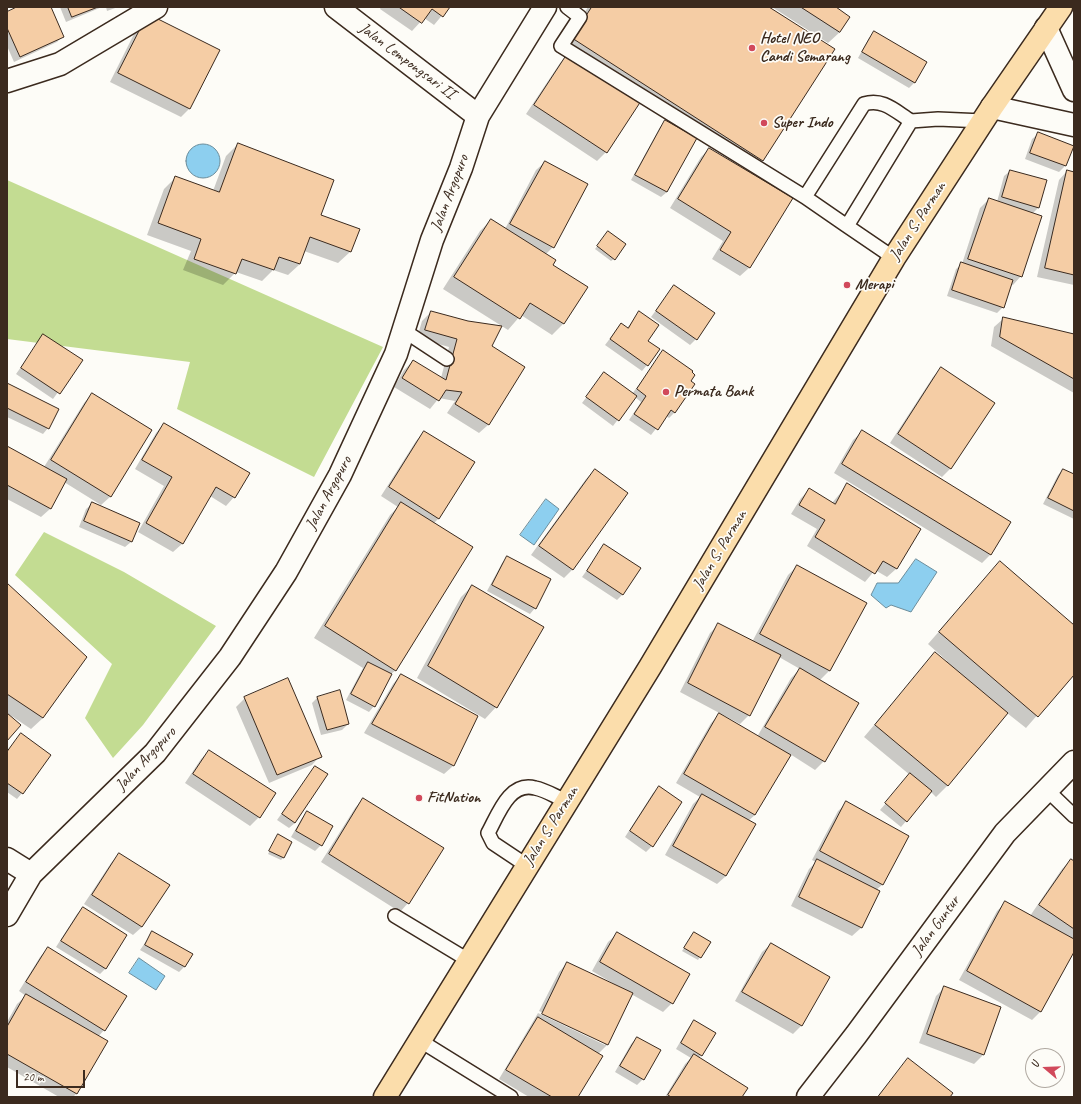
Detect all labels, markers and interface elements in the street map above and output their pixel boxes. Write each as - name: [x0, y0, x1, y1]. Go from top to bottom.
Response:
- street label: Jalan Lempongsari II: [355, 19, 459, 103]
- place label: Hotel NEO Candi Semarang: [760, 29, 850, 67]
- marker: Hotel NEO Candi Semarang: [747, 43, 757, 53]
- place label: Super Indo: [772, 113, 832, 133]
- marker: Super Indo: [759, 118, 769, 128]
- street label: Jalan Argopuro: [427, 152, 473, 234]
- street label: Jalan S. Parman: [886, 178, 950, 264]
- place label: Merapi: [855, 275, 894, 295]
- marker: Merapi: [842, 280, 852, 290]
- place label: Permata Bank: [674, 382, 753, 402]
- marker: Permata Bank: [661, 387, 671, 397]
- street label: Jalan Argopuro: [302, 453, 356, 533]
- street label: Jalan S. Parman: [689, 507, 751, 593]
- street label: Jalan Argopuro: [112, 723, 180, 795]
- street label: Jalan S. Parman: [519, 783, 583, 869]
- place label: FitNation: [427, 788, 480, 808]
- marker: FitNation: [414, 793, 424, 803]
- street label: Jalan Guntur: [908, 892, 964, 960]
- north arrow: [1025, 1048, 1065, 1088]
- text: U: [1027, 1060, 1042, 1069]
- scale bar: [18, 1062, 87, 1088]
- text: 20 m: [23, 1069, 43, 1085]

